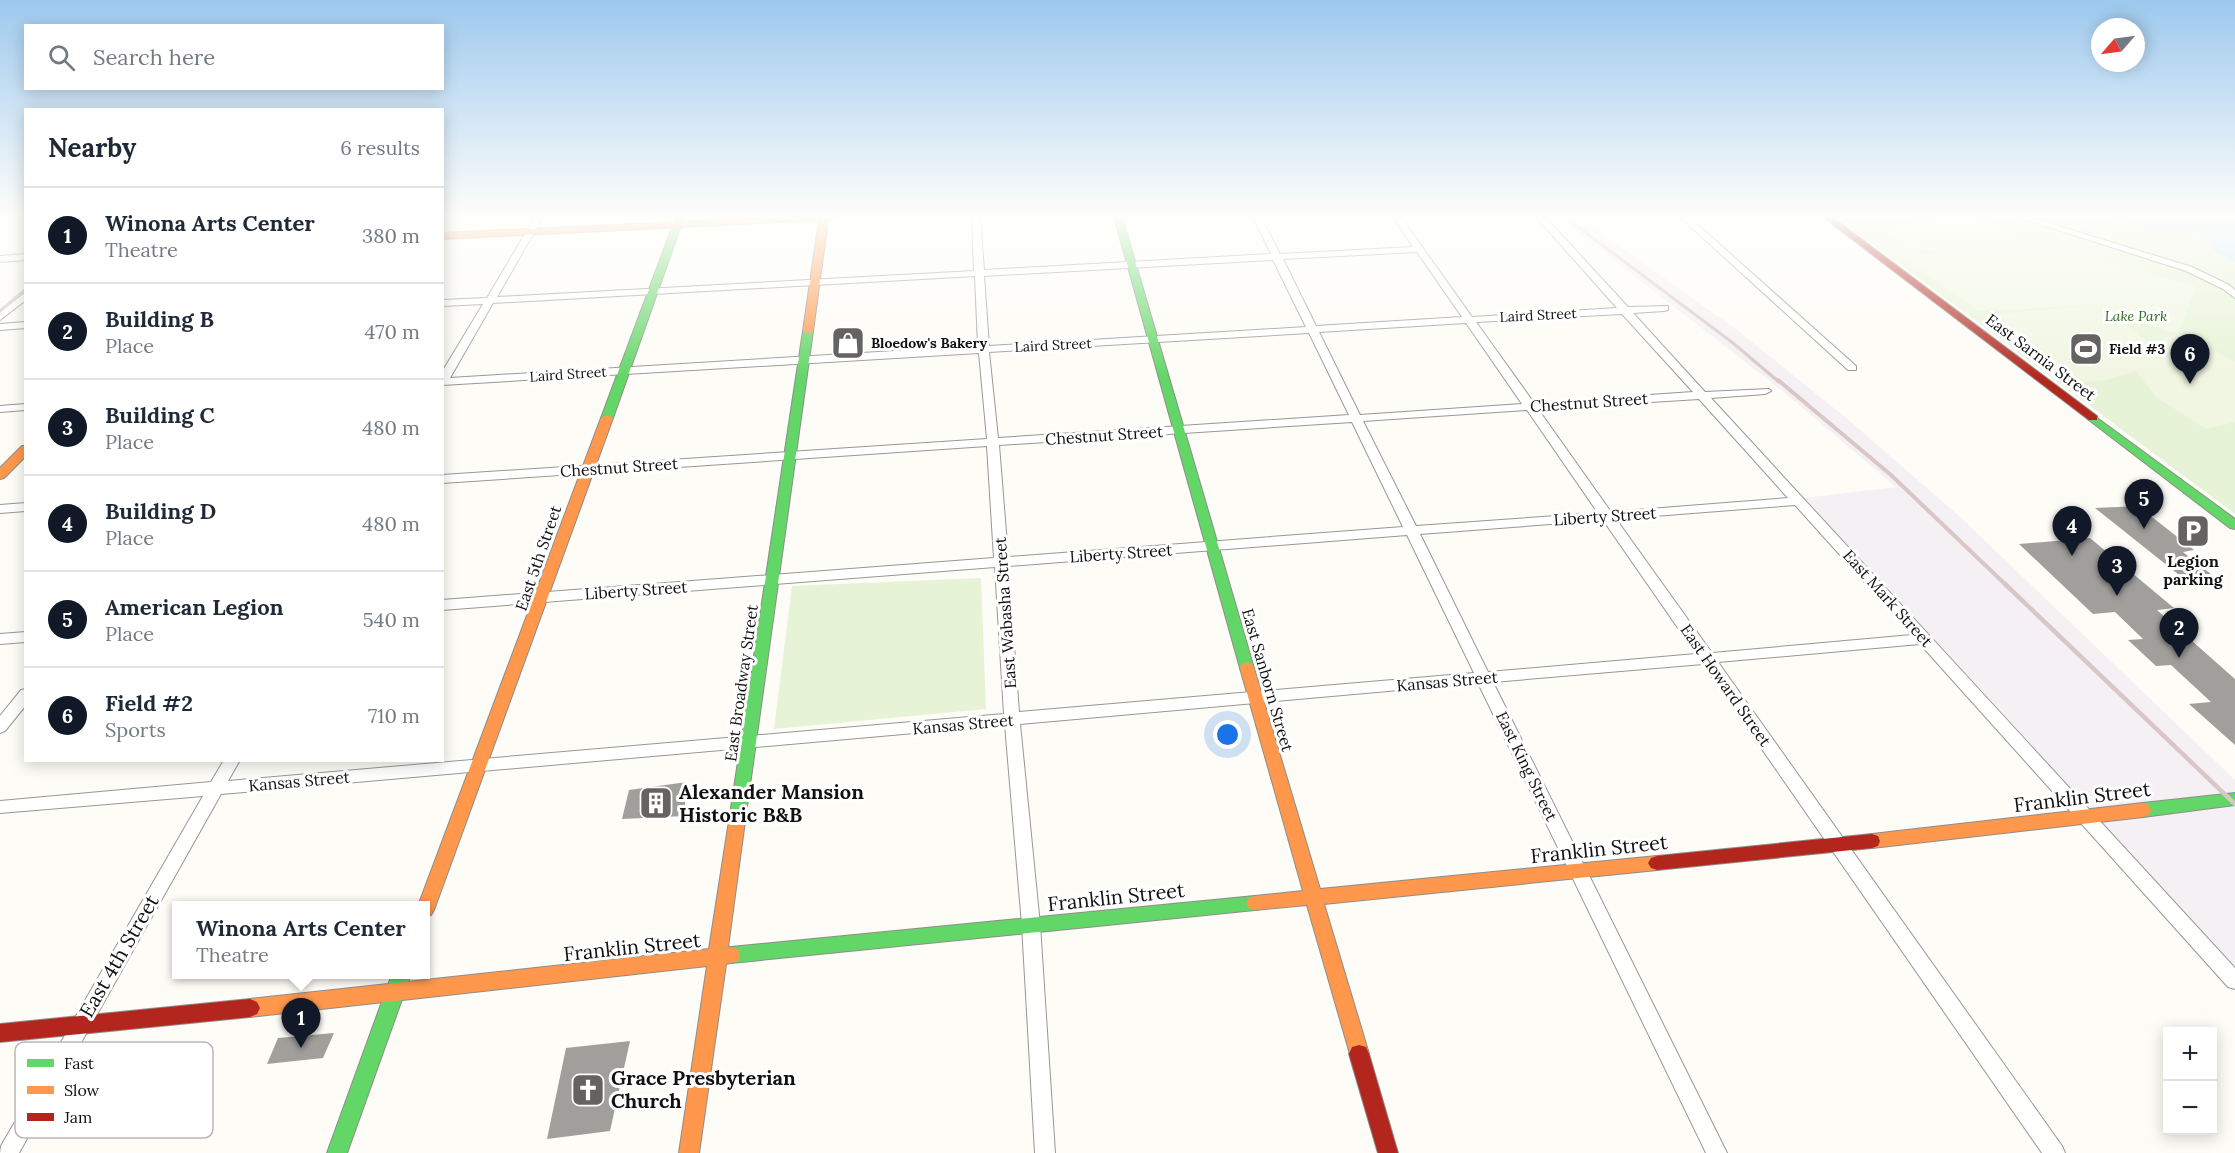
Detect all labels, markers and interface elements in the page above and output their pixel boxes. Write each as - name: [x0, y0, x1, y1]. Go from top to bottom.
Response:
- north arrow: [2091, 18, 2145, 72]
- search box: [24, 24, 444, 90]
- icon: search: [45, 41, 78, 74]
- text: Search here: [93, 43, 215, 71]
- text: Nearby: [48, 131, 136, 164]
- text: 6 results: [340, 135, 420, 160]
- text: Winona Arts Center: [105, 209, 315, 237]
- text: 1: [63, 223, 72, 248]
- text: 380 m: [362, 223, 420, 248]
- text: Theatre: [105, 237, 178, 262]
- street label: Laird Street: [1499, 304, 1578, 326]
- text: Building B: [105, 305, 214, 333]
- park label: Lake Park: [2105, 307, 2167, 325]
- street label: East Sarnia Street: [1982, 309, 2100, 405]
- text: 2: [62, 319, 73, 344]
- text: 470 m: [364, 319, 420, 344]
- shop icon: Bloedow's Bakery: [830, 325, 866, 361]
- sports icon: Field #3: [2068, 331, 2104, 367]
- text: Place: [105, 333, 154, 358]
- place label: Bloedow's Bakery: [871, 334, 987, 352]
- street label: Laird Street: [1014, 334, 1093, 356]
- pin: 6: [2170, 334, 2210, 384]
- place label: Field #3: [2109, 340, 2166, 358]
- street label: Laird Street: [529, 362, 608, 386]
- street label: Chestnut Street: [1529, 388, 1649, 416]
- text: Building C: [105, 401, 215, 429]
- text: 3: [62, 415, 73, 440]
- text: 480 m: [362, 415, 420, 440]
- street label: Chestnut Street: [1044, 421, 1164, 449]
- text: Place: [105, 429, 154, 454]
- street label: Chestnut Street: [559, 453, 679, 481]
- pin: 5: [2124, 480, 2164, 529]
- text: Building D: [105, 497, 216, 525]
- street label: East 5th Street: [511, 502, 566, 613]
- street label: Liberty Street: [1553, 502, 1658, 530]
- pin: 4: [2052, 506, 2092, 556]
- text: 4: [62, 511, 73, 536]
- text: 480 m: [362, 511, 420, 536]
- parking icon: Legion parking: [2175, 513, 2211, 549]
- text: Place: [105, 525, 154, 550]
- street label: East Wabasha Street: [990, 536, 1020, 689]
- street label: Liberty Street: [1069, 539, 1174, 567]
- street label: East Mark Street: [1839, 545, 1937, 651]
- pin: 3: [2098, 546, 2136, 596]
- place label: Legion parking: [2163, 551, 2224, 589]
- street label: Liberty Street: [584, 576, 689, 604]
- text: American Legion: [105, 593, 284, 621]
- street label: East Broadway Street: [720, 602, 762, 763]
- street label: East Sanborn Street: [1238, 606, 1298, 755]
- text: 5: [62, 607, 73, 632]
- text: 540 m: [363, 607, 420, 632]
- pin: 2: [2160, 608, 2198, 658]
- street label: East Howard Street: [1676, 620, 1776, 750]
- text: Place: [105, 621, 154, 646]
- street label: Kansas Street: [1396, 667, 1499, 695]
- text: Field #2: [105, 689, 193, 717]
- text: 6: [62, 703, 73, 728]
- text: 710 m: [368, 703, 420, 728]
- street label: East King Street: [1492, 708, 1563, 825]
- street label: Kansas Street: [912, 710, 1015, 738]
- text: Sports: [105, 717, 166, 742]
- your location: [1213, 720, 1242, 749]
- street label: Kansas Street: [248, 767, 351, 795]
- street label: Franklin Street: [2012, 776, 2152, 817]
- place label: Alexander Mansion Historic B&B: [679, 779, 864, 827]
- building icon: Alexander Mansion Historic B&B: [638, 785, 674, 821]
- street label: Franklin Street: [1529, 829, 1669, 868]
- street label: Franklin Street: [1046, 877, 1186, 916]
- street label: East 4th Street: [73, 890, 164, 1022]
- popup: [172, 901, 430, 979]
- text: Winona Arts Center: [196, 914, 406, 942]
- street label: Franklin Street: [562, 927, 702, 966]
- text: Theatre: [196, 942, 269, 967]
- pin: 1: [282, 998, 320, 1048]
- map controls: [2163, 1027, 2217, 1135]
- button: +: [2163, 1027, 2217, 1081]
- legend: [15, 1042, 213, 1138]
- text: Fast: [64, 1053, 95, 1073]
- place label: Grace Presbyterian Church: [611, 1065, 796, 1113]
- church icon: Grace Presbyterian Church: [570, 1072, 606, 1108]
- text: Slow: [64, 1080, 100, 1100]
- button: −: [2163, 1081, 2217, 1135]
- text: Jam: [63, 1107, 92, 1127]

